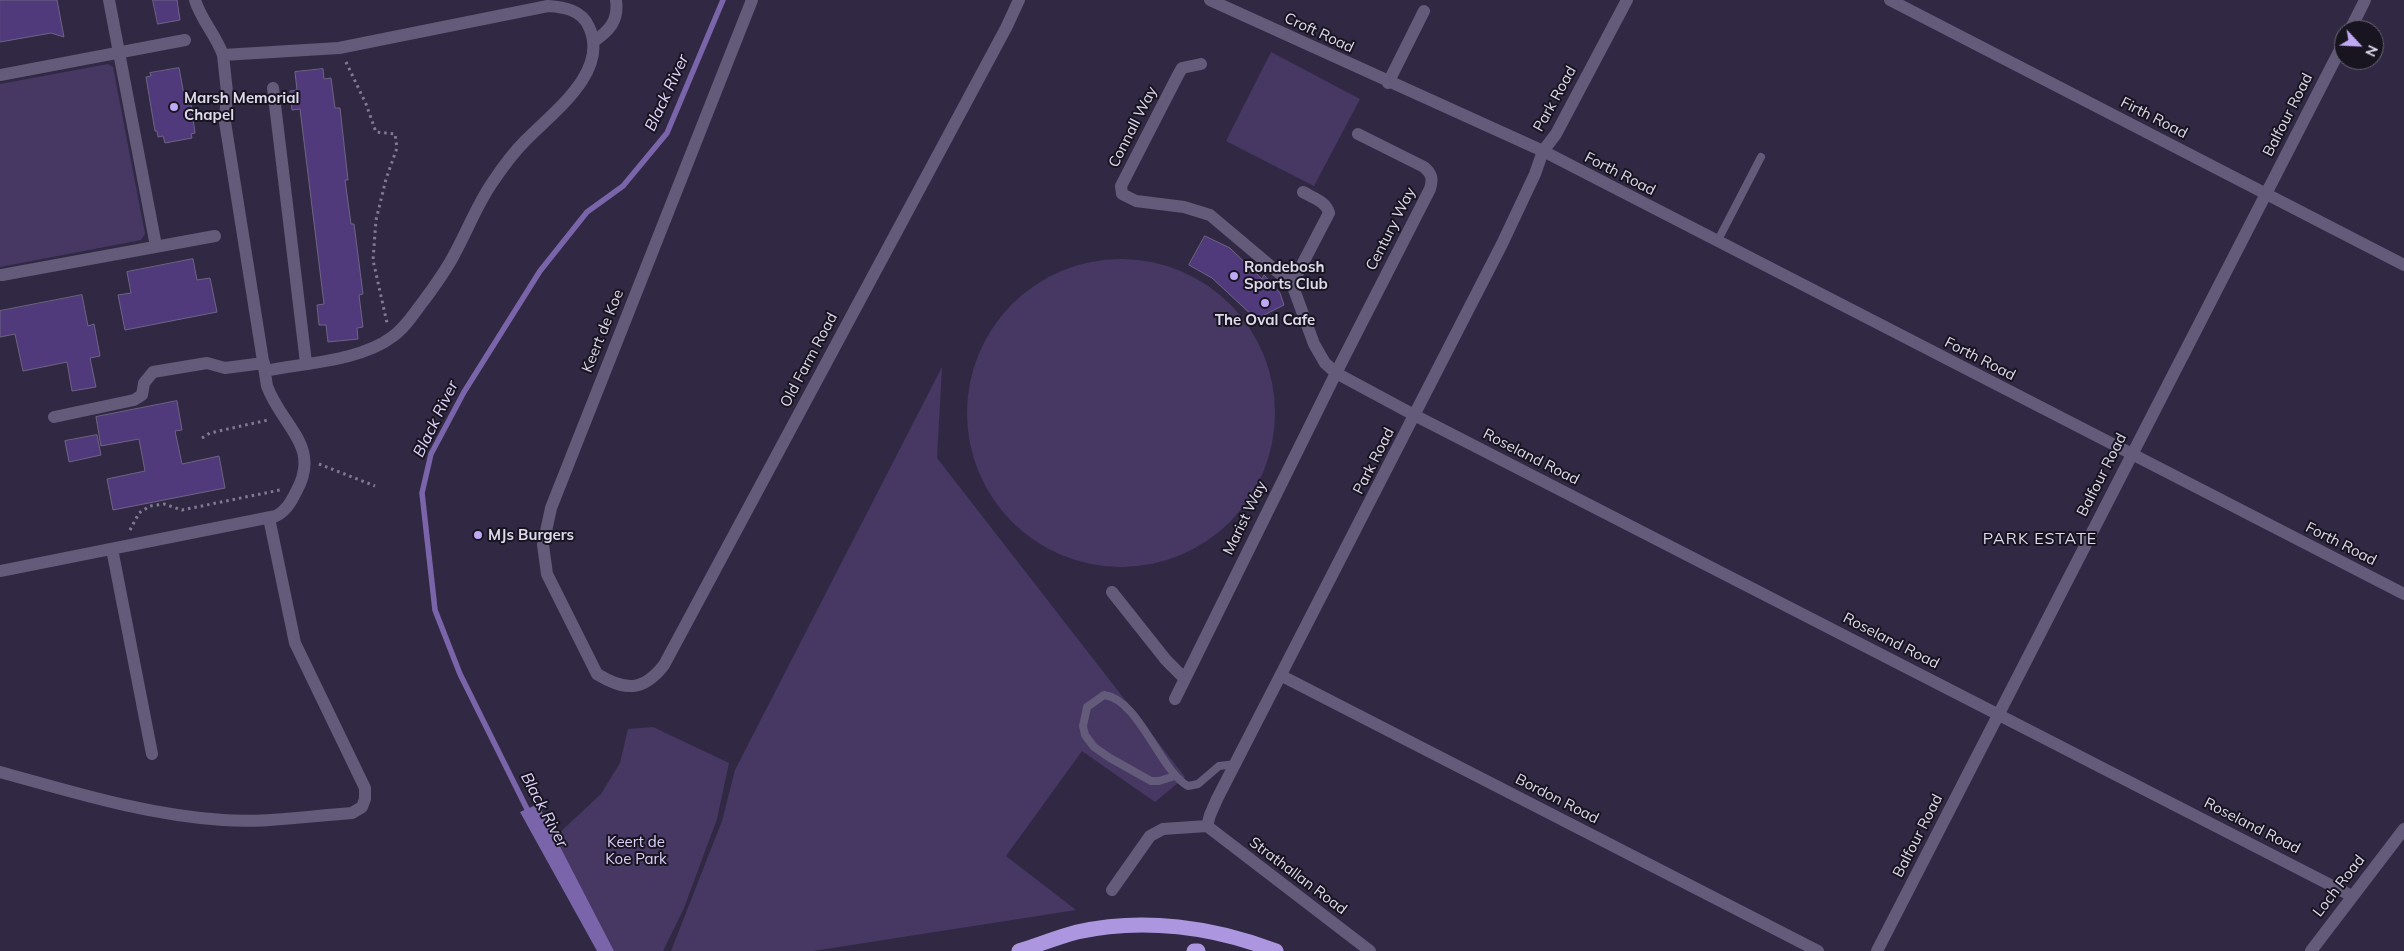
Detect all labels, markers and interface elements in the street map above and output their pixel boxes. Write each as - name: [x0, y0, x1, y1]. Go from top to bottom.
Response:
- street label: Croft Road: [1281, 9, 1357, 57]
- north arrow: [2334, 20, 2384, 70]
- text: N: [2361, 42, 2382, 60]
- water label: Black River: [641, 52, 693, 134]
- street label: Park Road: [1530, 63, 1580, 135]
- street label: Balfour Road: [2259, 70, 2317, 160]
- street label: Connall Way: [1105, 83, 1161, 171]
- place label: Marsh Memorial Chapel: [184, 89, 299, 124]
- street label: Firth Road: [2118, 94, 2190, 142]
- marker: Marsh Memorial Chapel: [168, 101, 180, 113]
- street label: Forth Road: [1581, 148, 1659, 200]
- street label: Century Way: [1362, 184, 1420, 274]
- place label: Rondebosh Sports Club: [1244, 258, 1328, 293]
- marker: Rondebosh Sports Club: [1228, 270, 1240, 282]
- street label: Keert de Koe: [578, 287, 628, 375]
- marker: The Oval Cafe: [1259, 297, 1271, 309]
- street label: Old Farm Road: [777, 310, 841, 410]
- place label: The Oval Cafe: [1215, 311, 1315, 329]
- street label: Forth Road: [1941, 333, 2019, 385]
- water label: Black River: [409, 378, 463, 460]
- street label: Park Road: [1350, 425, 1398, 497]
- street label: Roseland Road: [1480, 425, 1582, 489]
- street label: Balfour Road: [2073, 430, 2131, 520]
- street label: Marist Way: [1219, 478, 1271, 558]
- street label: Forth Road: [2302, 518, 2380, 570]
- place label: MJs Burgers: [488, 526, 574, 544]
- marker: MJs Burgers: [472, 529, 484, 541]
- district label: PARK ESTATE: [1981, 529, 2099, 549]
- street label: Roseland Road: [1840, 609, 1942, 673]
- water label: Black River: [516, 769, 572, 851]
- street label: Bordon Road: [1512, 770, 1602, 828]
- street label: Balfour Road: [1889, 791, 1947, 881]
- street label: Roseland Road: [2201, 794, 2303, 858]
- park label: Keert de Koe Park: [605, 833, 667, 868]
- street label: Strathallan Road: [1246, 833, 1350, 919]
- street label: Loch Road: [2309, 851, 2369, 921]

